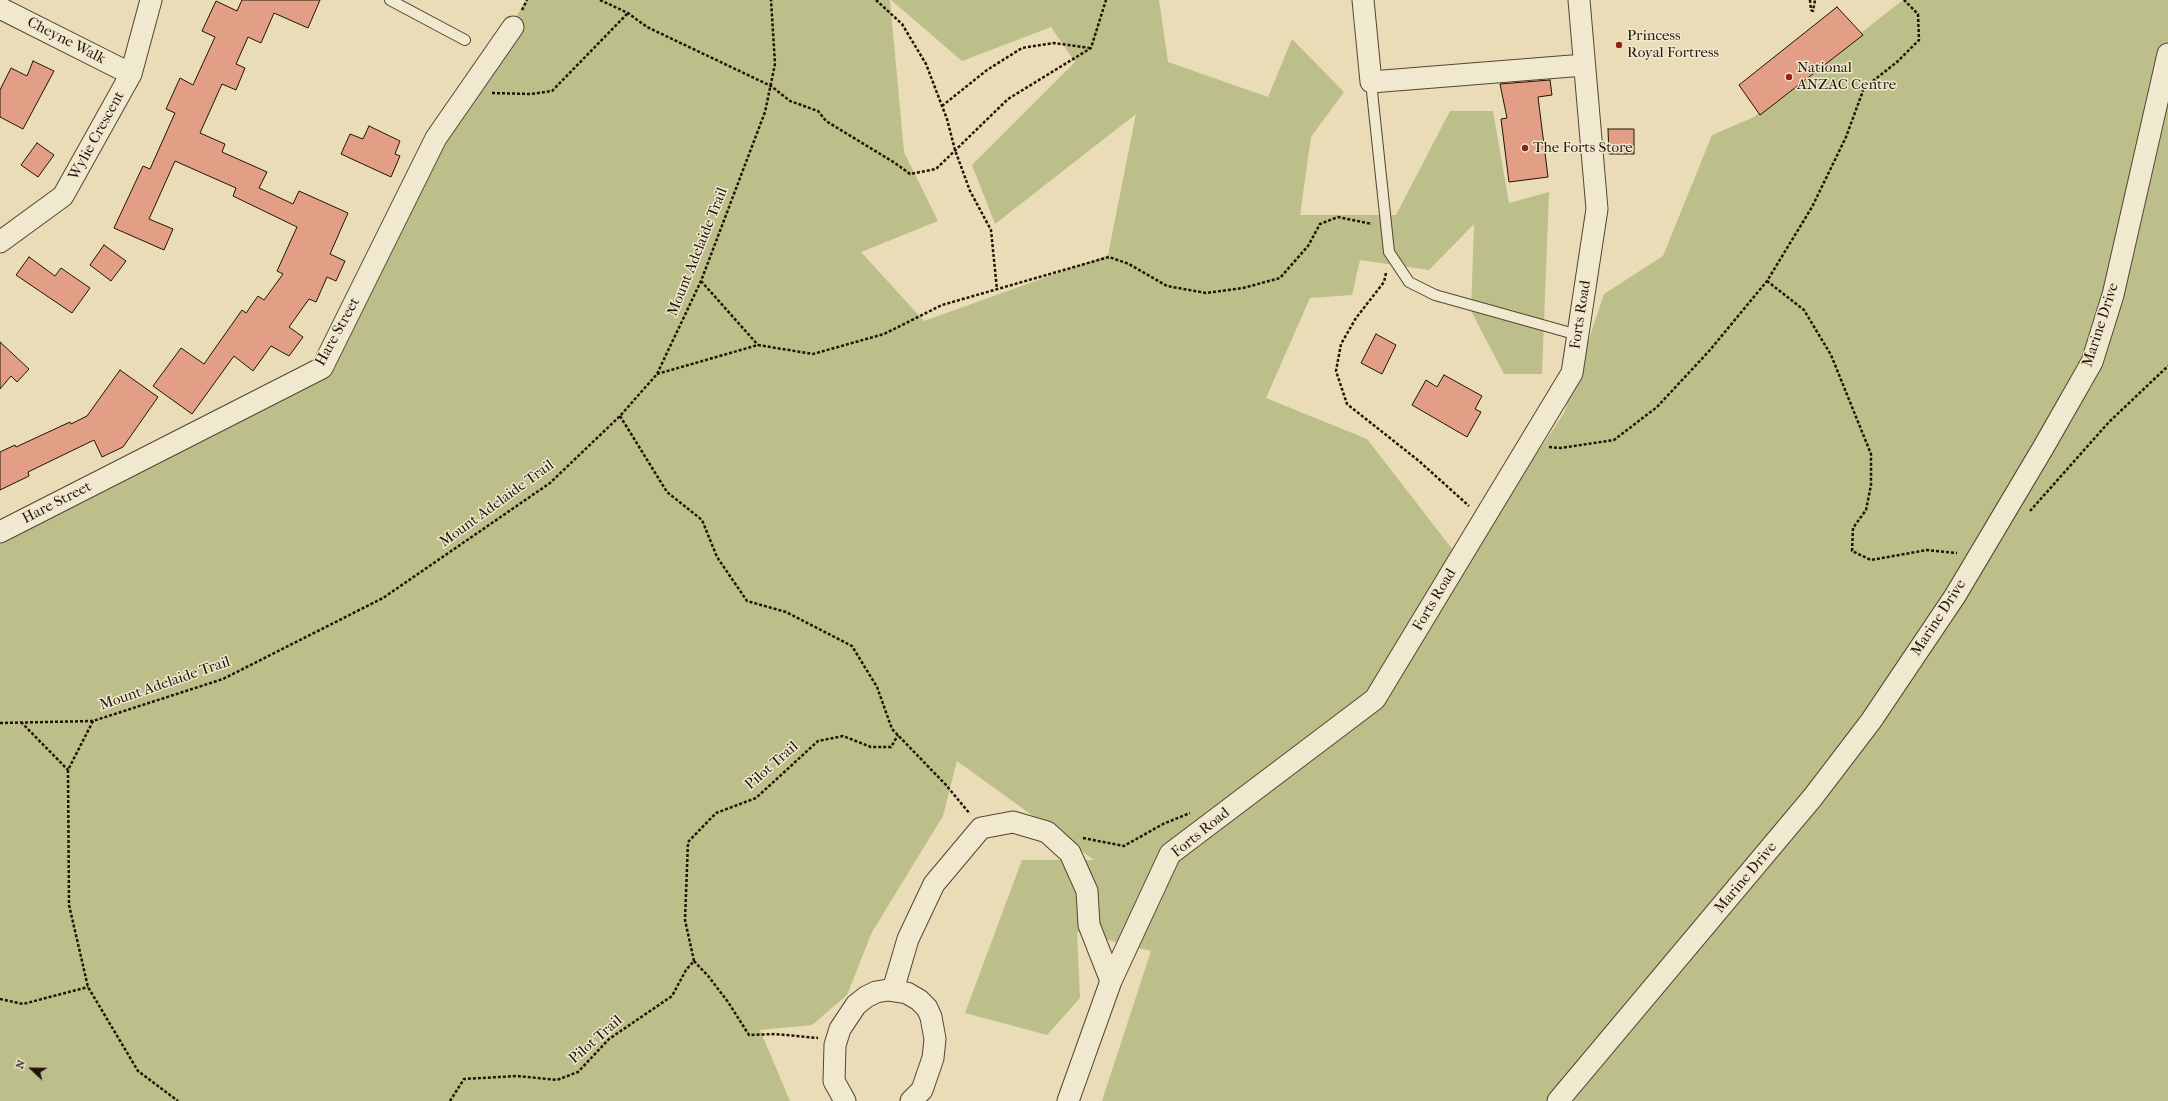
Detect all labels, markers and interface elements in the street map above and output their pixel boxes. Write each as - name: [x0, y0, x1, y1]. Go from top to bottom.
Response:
- street label: Cheyne Walk: [24, 14, 108, 68]
- place label: Princess Royal Fortress: [1627, 27, 1719, 62]
- marker: Princess Royal Fortress: [1614, 40, 1624, 50]
- place label: National ANZAC Centre: [1797, 59, 1896, 94]
- marker: National ANZAC Centre: [1784, 72, 1794, 82]
- street label: Wylie Crescent: [65, 88, 129, 184]
- place label: The Forts Store: [1533, 139, 1633, 157]
- marker: The Forts Store: [1520, 143, 1530, 153]
- street label: Mount Adelaide Trail: [664, 185, 732, 319]
- street label: Forts Road: [1567, 279, 1595, 351]
- street label: Marine Drive: [2079, 281, 2123, 369]
- street label: Hare Street: [312, 295, 364, 369]
- street label: Mount Adelaide Trail: [436, 456, 558, 552]
- street label: Hare Street: [19, 478, 95, 528]
- street label: Forts Road: [1409, 566, 1461, 634]
- street label: Marine Drive: [1908, 576, 1970, 660]
- street label: Mount Adelaide Trail: [97, 653, 233, 715]
- street label: Pilot Trail: [742, 738, 802, 794]
- street label: Forts Road: [1168, 804, 1234, 862]
- street label: Marine Drive: [1711, 839, 1781, 917]
- street label: Pilot Trail: [566, 1012, 626, 1068]
- north arrow: [12, 1049, 52, 1089]
- text: N: [13, 1058, 28, 1071]

